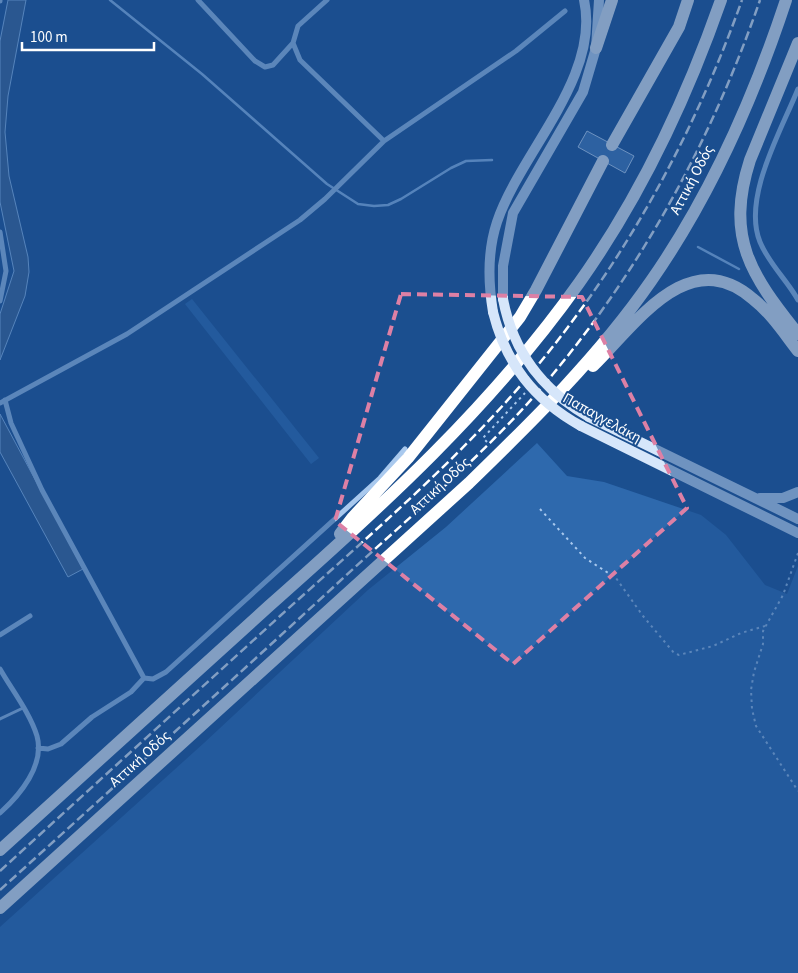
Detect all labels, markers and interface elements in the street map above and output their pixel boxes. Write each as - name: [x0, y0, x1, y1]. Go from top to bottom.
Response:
- scale bar: [22, 20, 155, 52]
- text: 100 m: [30, 27, 68, 48]
- street label: Αττική Οδός: [665, 141, 719, 219]
- street label: Παπαγγελάκη: [559, 388, 645, 448]
- street label: Αττική Οδός: [405, 452, 475, 520]
- street label: Αττική Οδός: [105, 725, 176, 792]

